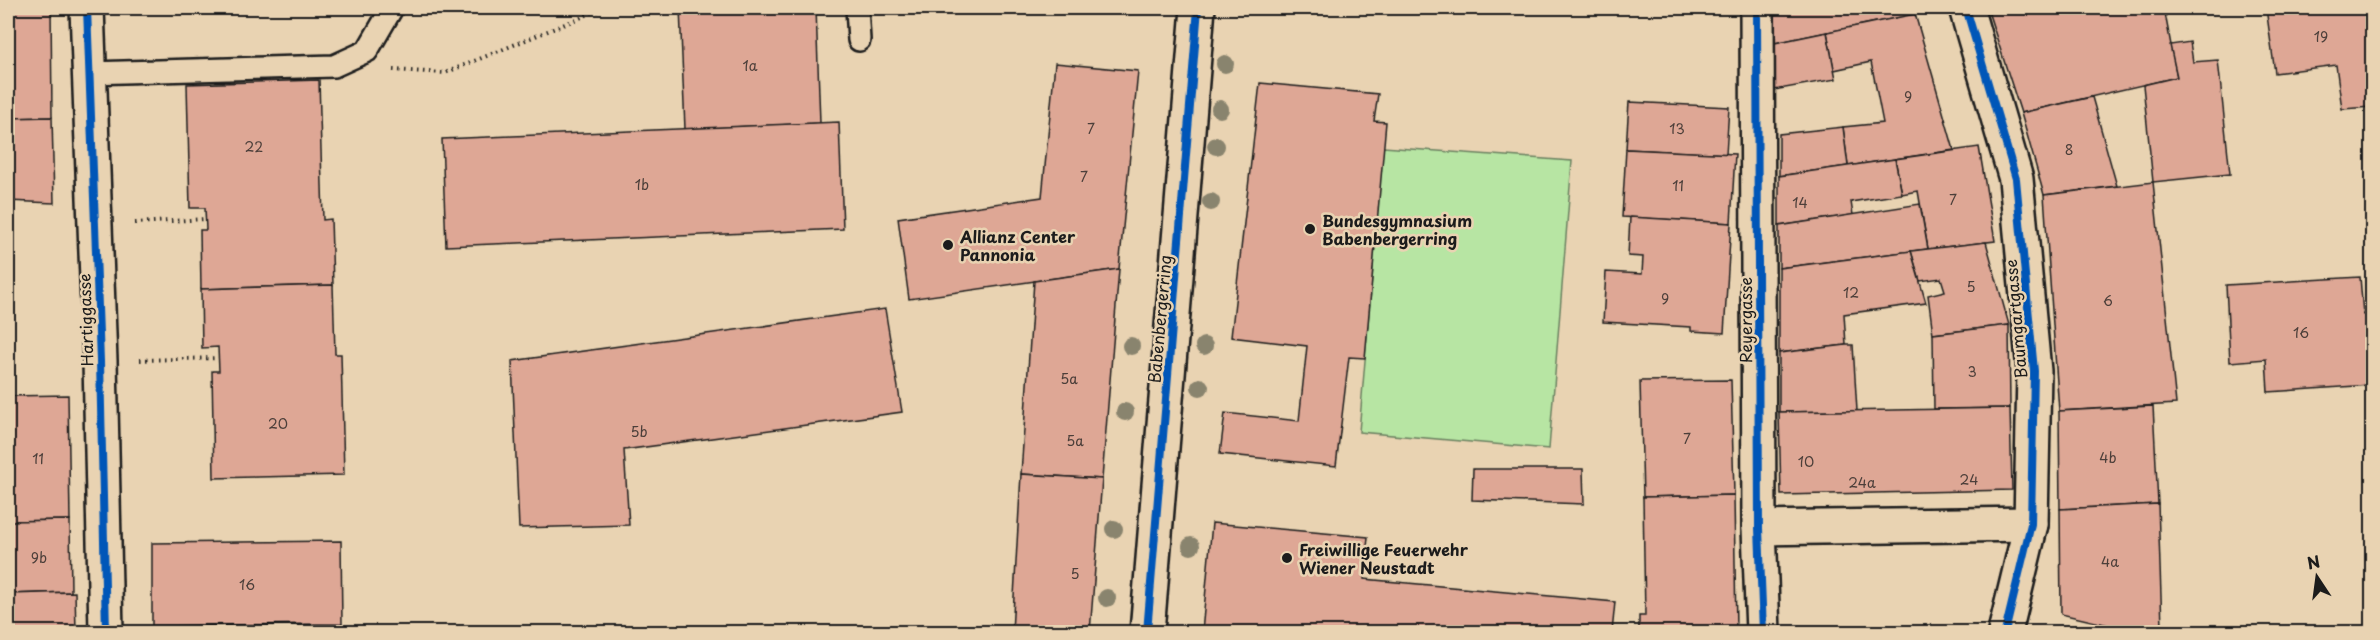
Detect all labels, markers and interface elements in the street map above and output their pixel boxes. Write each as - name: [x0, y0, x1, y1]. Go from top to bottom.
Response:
- house number: 19: [2314, 26, 2328, 47]
- house number: 1a: [743, 55, 758, 76]
- house number: 9: [1904, 86, 1912, 107]
- house number: 7: [1087, 118, 1095, 139]
- house number: 13: [1669, 118, 1685, 139]
- house number: 22: [245, 136, 263, 157]
- house number: 8: [2065, 139, 2073, 160]
- house number: 7: [1080, 166, 1088, 187]
- house number: 1b: [635, 174, 649, 195]
- house number: 11: [1672, 175, 1684, 196]
- house number: 7: [1949, 189, 1957, 210]
- house number: 14: [1792, 192, 1808, 213]
- place label: Bundesgymnasium Babenbergerring: [1322, 208, 1472, 250]
- marker: Bundesgymnasium Babenbergerring: [1303, 222, 1317, 236]
- place label: Allianz Center Pannonia: [959, 224, 1076, 266]
- marker: Allianz Center Pannonia: [941, 238, 955, 252]
- street label: Babenbergerring: [1141, 254, 1177, 384]
- street label: Baumgartgasse: [1998, 258, 2032, 380]
- street label: Hartiggasse: [71, 273, 99, 367]
- house number: 5: [1966, 276, 1976, 297]
- street label: Reyergasse: [1733, 277, 1757, 363]
- house number: 12: [1843, 282, 1859, 303]
- house number: 9: [1661, 288, 1669, 309]
- house number: 6: [2103, 290, 2113, 311]
- house number: 16: [2293, 322, 2309, 343]
- house number: 3: [1967, 361, 1977, 382]
- house number: 5a: [1060, 368, 1078, 389]
- house number: 20: [268, 413, 288, 434]
- house number: 5b: [630, 421, 648, 442]
- house number: 7: [1683, 428, 1691, 449]
- house number: 5a: [1066, 430, 1084, 451]
- house number: 4b: [2099, 447, 2117, 468]
- house number: 11: [32, 448, 44, 469]
- house number: 10: [1798, 451, 1814, 472]
- house number: 24: [1960, 469, 1978, 490]
- house number: 24a: [1848, 472, 1876, 493]
- place label: Freiwillige Feuerwehr Wiener Neustadt: [1299, 537, 1469, 579]
- house number: 9b: [31, 547, 47, 568]
- north arrow: [2287, 547, 2347, 607]
- text: N: [2305, 548, 2322, 575]
- marker: Freiwillige Feuerwehr Wiener Neustadt: [1280, 551, 1294, 565]
- house number: 4a: [2101, 551, 2119, 572]
- house number: 5: [1070, 563, 1080, 584]
- house number: 16: [239, 574, 255, 595]

